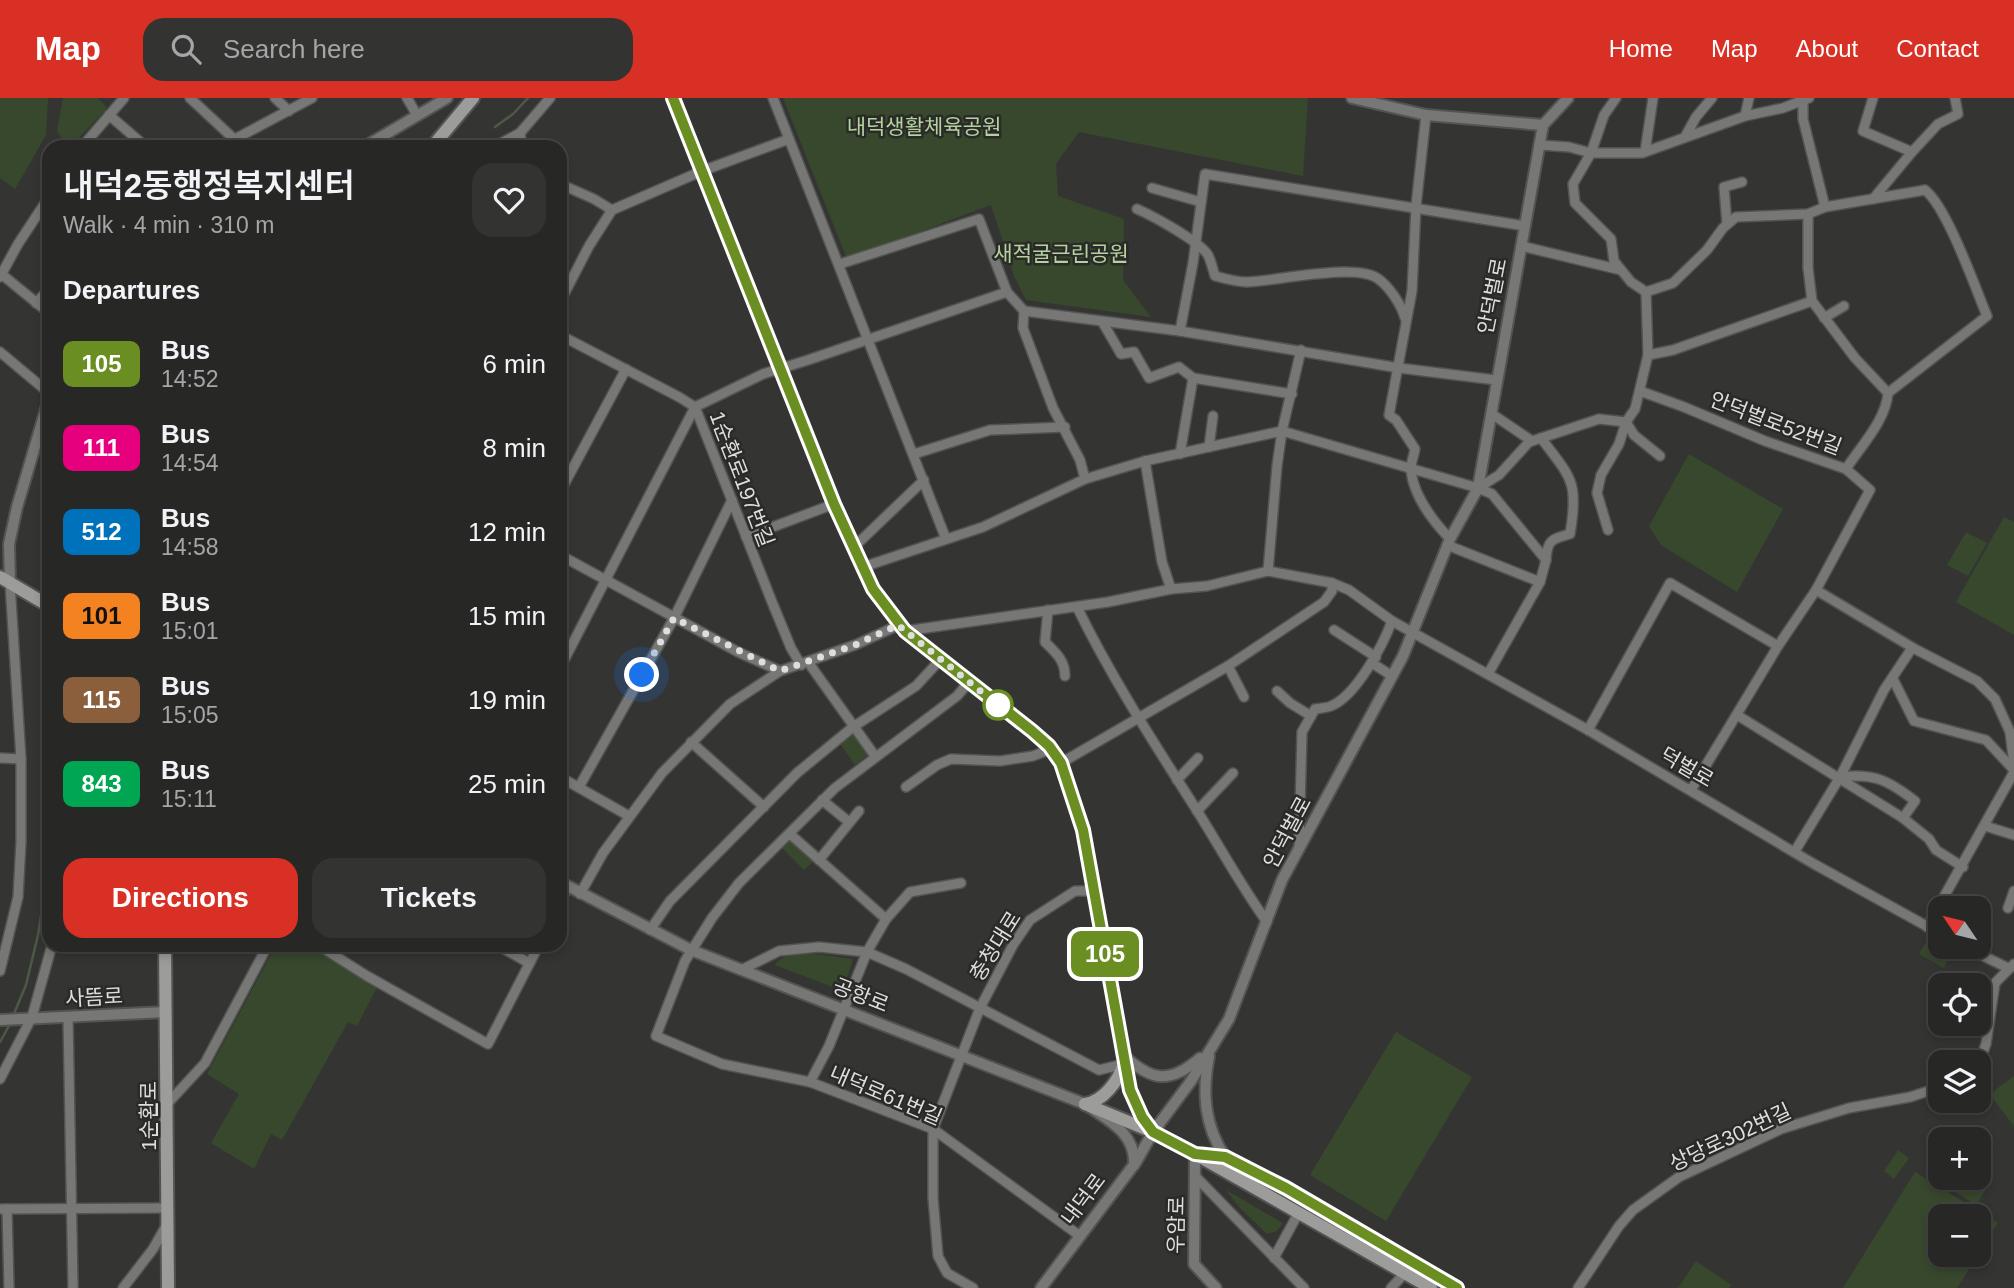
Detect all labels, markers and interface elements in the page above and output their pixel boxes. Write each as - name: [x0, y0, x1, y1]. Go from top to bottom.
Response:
- search box: [143, 18, 633, 81]
- text: Map: [35, 30, 101, 67]
- icon: search: [167, 30, 205, 68]
- text: Search here: [223, 34, 365, 64]
- text: Home: [1609, 35, 1673, 62]
- text: Map: [1711, 35, 1758, 62]
- text: About: [1796, 35, 1858, 62]
- text: Contact: [1896, 35, 1979, 62]
- park label: 내덕생활체육공원: [847, 115, 1001, 138]
- button: heart: [472, 163, 546, 237]
- text: 내덕2동행정복지센터: [63, 167, 355, 204]
- text: Walk · 4 min · 310 m: [63, 212, 274, 238]
- park label: 새적굴근린공원: [993, 242, 1129, 265]
- street label: 안덕벌로: [1473, 256, 1511, 336]
- text: Departures: [63, 275, 200, 305]
- text: Bus: [161, 335, 210, 365]
- text: 6 min: [482, 349, 546, 379]
- text: 105: [81, 350, 122, 377]
- text: 14:52: [161, 366, 219, 392]
- street label: 안덕벌로52번길: [1707, 387, 1845, 459]
- street label: 1순환로197번길: [706, 408, 778, 550]
- text: Bus: [161, 419, 210, 449]
- text: 8 min: [482, 433, 546, 463]
- text: 111: [83, 434, 120, 461]
- text: 14:54: [161, 450, 219, 476]
- text: Bus: [161, 503, 210, 533]
- text: 12 min: [468, 517, 546, 547]
- text: 512: [81, 518, 122, 545]
- text: 14:58: [161, 534, 219, 560]
- text: Bus: [161, 587, 210, 617]
- text: 15 min: [468, 601, 546, 631]
- text: 101: [81, 602, 122, 629]
- text: 15:01: [161, 618, 219, 644]
- your location: [624, 657, 659, 692]
- text: Bus: [161, 671, 210, 701]
- text: 19 min: [468, 685, 546, 715]
- text: 115: [82, 686, 121, 713]
- unlabelled marker: [983, 690, 1013, 720]
- text: 15:05: [161, 702, 219, 728]
- street label: 덕벌로: [1656, 743, 1718, 791]
- text: Bus: [161, 755, 210, 785]
- text: 25 min: [468, 769, 546, 799]
- text: 843: [81, 770, 122, 797]
- text: 15:11: [161, 786, 217, 812]
- street label: 안덕벌로: [1259, 792, 1315, 872]
- button: Directions: [63, 858, 298, 938]
- button: Tickets: [312, 858, 546, 938]
- north arrow: [1928, 896, 1992, 959]
- map controls: [1928, 896, 1991, 1267]
- street label: 충청대로: [965, 907, 1025, 985]
- line badge: 105: [1065, 931, 1145, 977]
- text: 105: [1085, 940, 1125, 967]
- button: locate: [1928, 973, 1991, 1036]
- street label: 공항로: [830, 974, 892, 1016]
- street label: 사뜸로: [64, 984, 124, 1010]
- button: layers: [1928, 1050, 1991, 1113]
- street label: 내덕로61번길: [826, 1061, 946, 1129]
- street label: 1순환로: [137, 1081, 160, 1151]
- street label: 상당로302번길: [1665, 1099, 1795, 1175]
- button: +: [1928, 1127, 1991, 1190]
- street label: 내덕로: [1056, 1169, 1110, 1229]
- street label: 우암로: [1164, 1196, 1188, 1254]
- button: −: [1928, 1204, 1991, 1267]

